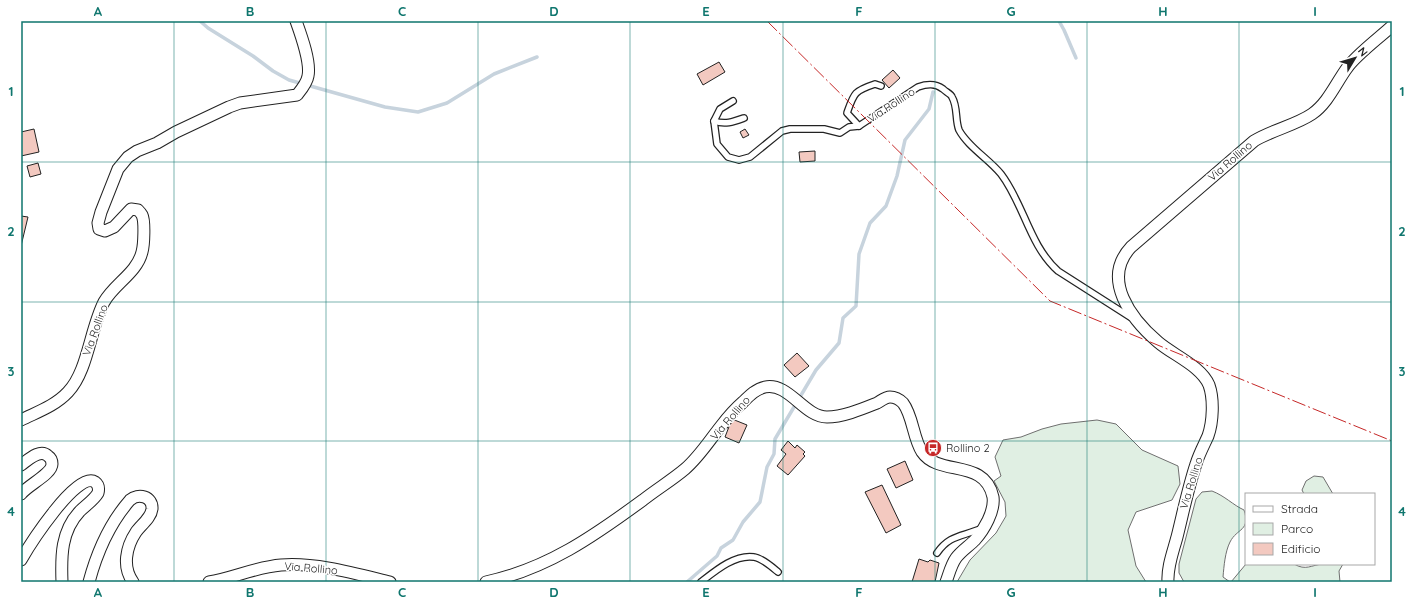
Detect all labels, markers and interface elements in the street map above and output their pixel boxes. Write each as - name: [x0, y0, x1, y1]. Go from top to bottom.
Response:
- text: A: [94, 3, 103, 19]
- text: B: [246, 3, 254, 19]
- text: C: [398, 3, 406, 19]
- text: D: [549, 3, 559, 19]
- text: E: [702, 3, 710, 19]
- text: F: [855, 3, 863, 19]
- text: G: [1006, 3, 1016, 19]
- text: H: [1158, 3, 1168, 19]
- text: I: [1313, 3, 1317, 19]
- north arrow: [1335, 38, 1375, 78]
- text: N: [1355, 44, 1371, 59]
- text: 1: [8, 83, 14, 99]
- text: 1: [1399, 83, 1405, 99]
- street label: Via Rollino: [865, 84, 918, 125]
- street label: Via Rollino: [1205, 138, 1255, 184]
- text: 2: [7, 223, 15, 239]
- text: 2: [1398, 223, 1406, 239]
- street label: Via Rollino: [79, 302, 111, 358]
- text: 3: [8, 363, 15, 379]
- text: 3: [1399, 363, 1406, 379]
- street label: Via Rollino: [707, 393, 753, 443]
- bus stop icon: Rollino 2: [923, 438, 943, 458]
- place label: Rollino 2: [946, 441, 989, 455]
- street label: Via Rollino: [1176, 455, 1206, 511]
- legend: [1245, 493, 1375, 565]
- text: Strada: [1281, 501, 1318, 516]
- text: 4: [7, 503, 15, 519]
- text: 4: [1398, 503, 1406, 519]
- text: Parco: [1281, 521, 1313, 536]
- text: Edificio: [1281, 541, 1321, 556]
- street label: Via Rollino: [284, 559, 339, 577]
- text: A: [94, 584, 103, 600]
- text: B: [246, 584, 254, 600]
- text: C: [398, 584, 406, 600]
- text: D: [549, 584, 559, 600]
- text: E: [702, 584, 710, 600]
- text: F: [855, 584, 863, 600]
- text: G: [1006, 584, 1016, 600]
- text: H: [1158, 584, 1168, 600]
- text: I: [1313, 584, 1317, 600]

